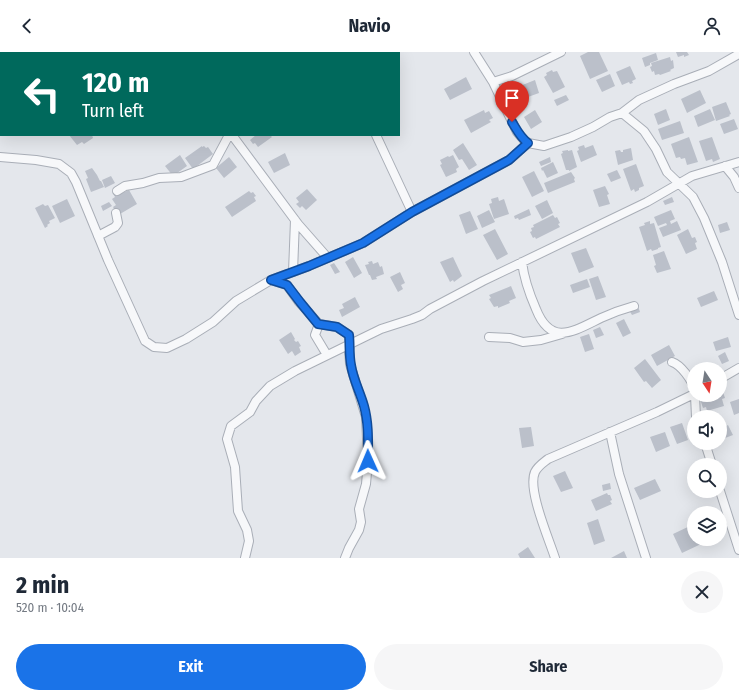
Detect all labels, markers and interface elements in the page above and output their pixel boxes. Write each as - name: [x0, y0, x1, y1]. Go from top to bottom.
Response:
- icon: back: [16, 15, 38, 37]
- text: Navio: [348, 15, 391, 37]
- icon: person: [701, 15, 723, 37]
- text: 120 m: [82, 66, 149, 99]
- icon: left: [16, 68, 68, 120]
- pin: [495, 81, 529, 122]
- icon: arrive: [501, 87, 523, 109]
- text: Turn left: [82, 100, 144, 122]
- north arrow: [687, 362, 727, 402]
- map controls: [687, 362, 727, 546]
- button: sound: [687, 410, 727, 450]
- position arrow: [347, 440, 389, 482]
- button: search: [687, 458, 727, 498]
- button: layers: [687, 506, 727, 546]
- text: 2 min: [16, 571, 69, 599]
- button: close: [681, 571, 723, 613]
- text: 520 m · 10:04: [16, 600, 84, 615]
- button: Exit: [16, 644, 366, 690]
- button: Share: [374, 644, 723, 690]

